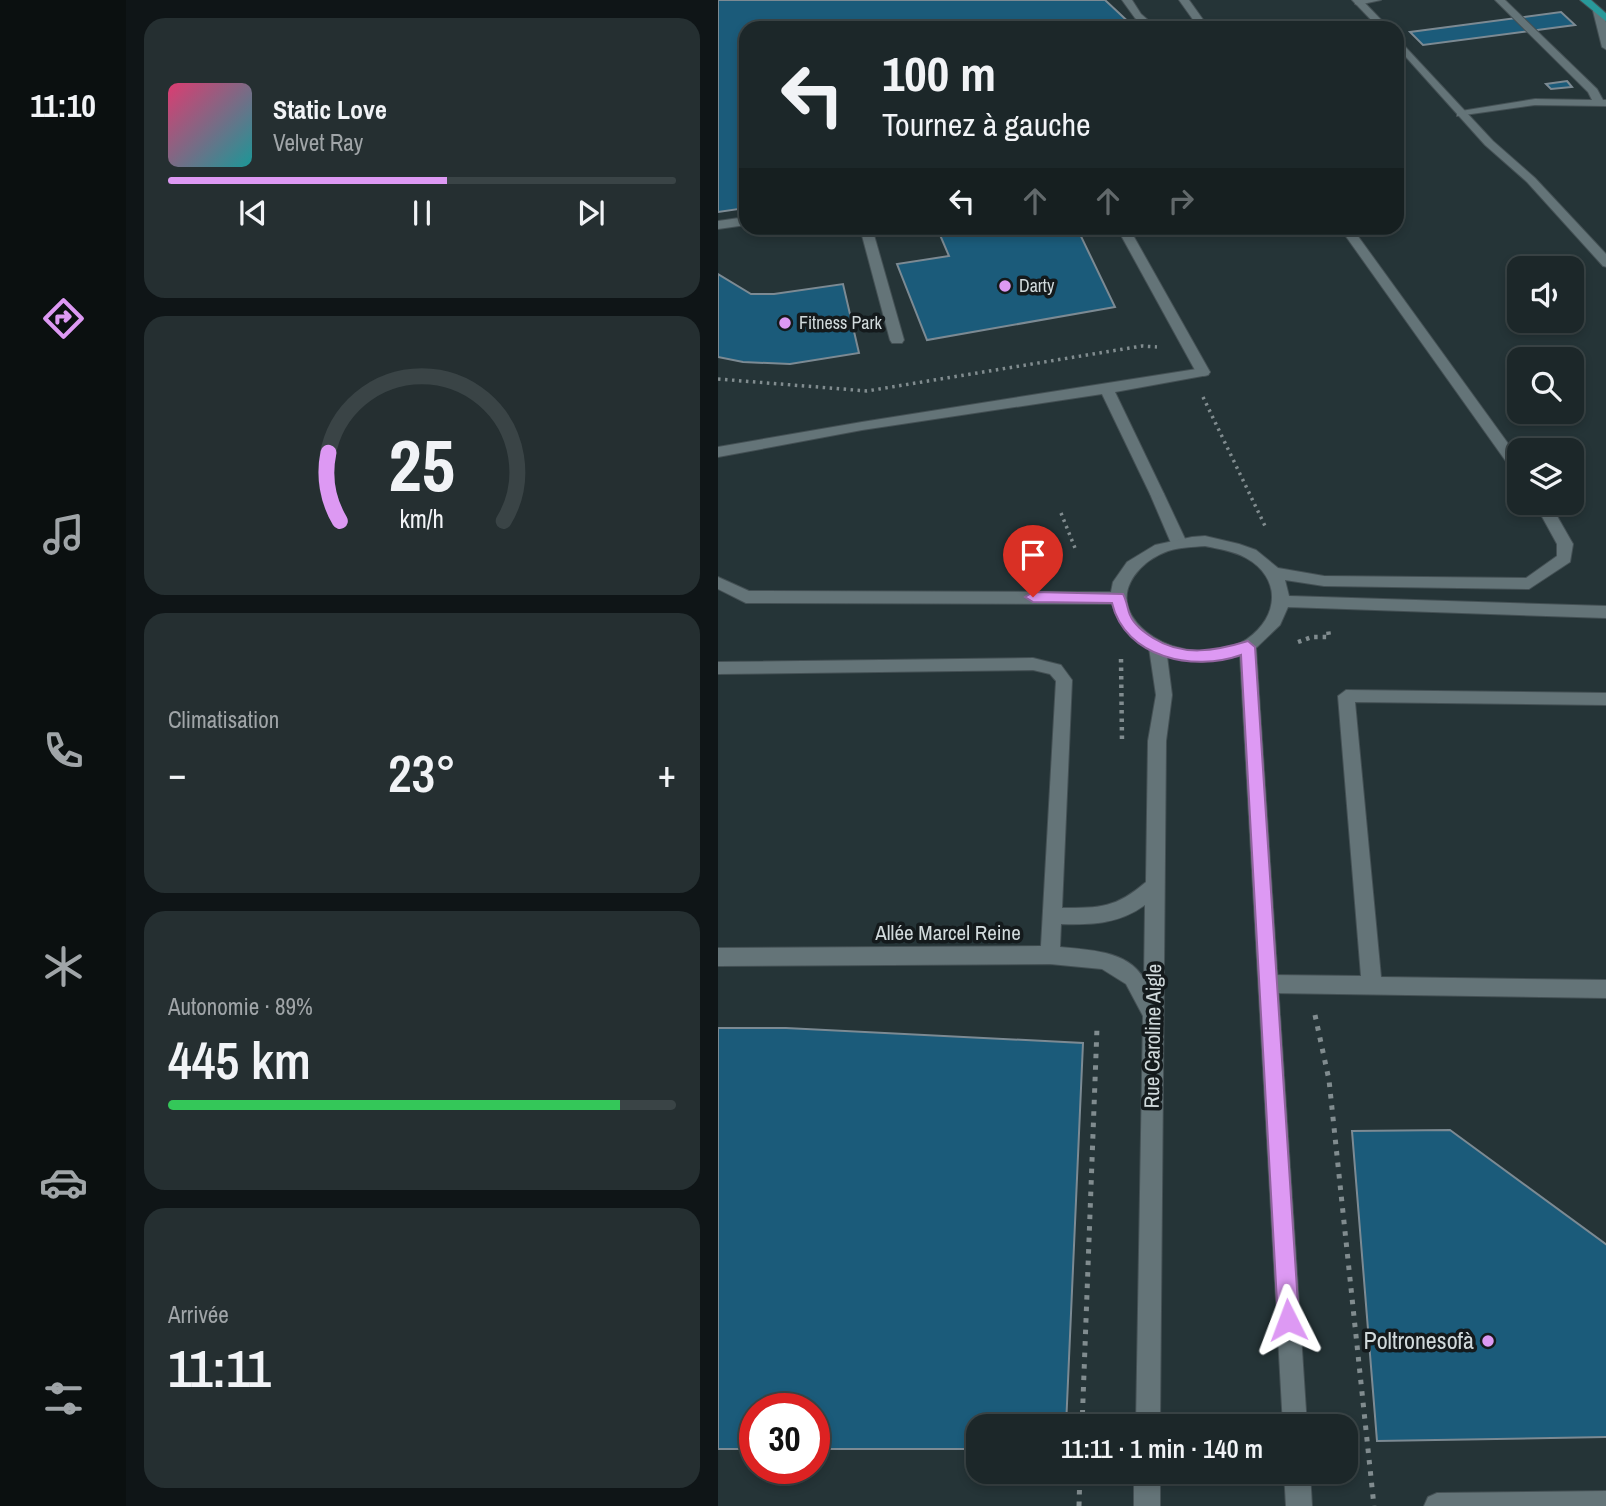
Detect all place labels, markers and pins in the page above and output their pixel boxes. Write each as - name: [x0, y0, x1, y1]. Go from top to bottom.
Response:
- place label: Darty: [1019, 273, 1055, 298]
- marker: Darty: [997, 278, 1013, 294]
- place label: Fitness Park: [799, 310, 882, 335]
- marker: Fitness Park: [777, 315, 793, 331]
- pin: [1003, 525, 1063, 597]
- place label: Poltronesofà: [1364, 1324, 1474, 1356]
- marker: Poltronesofà: [1480, 1333, 1496, 1349]

